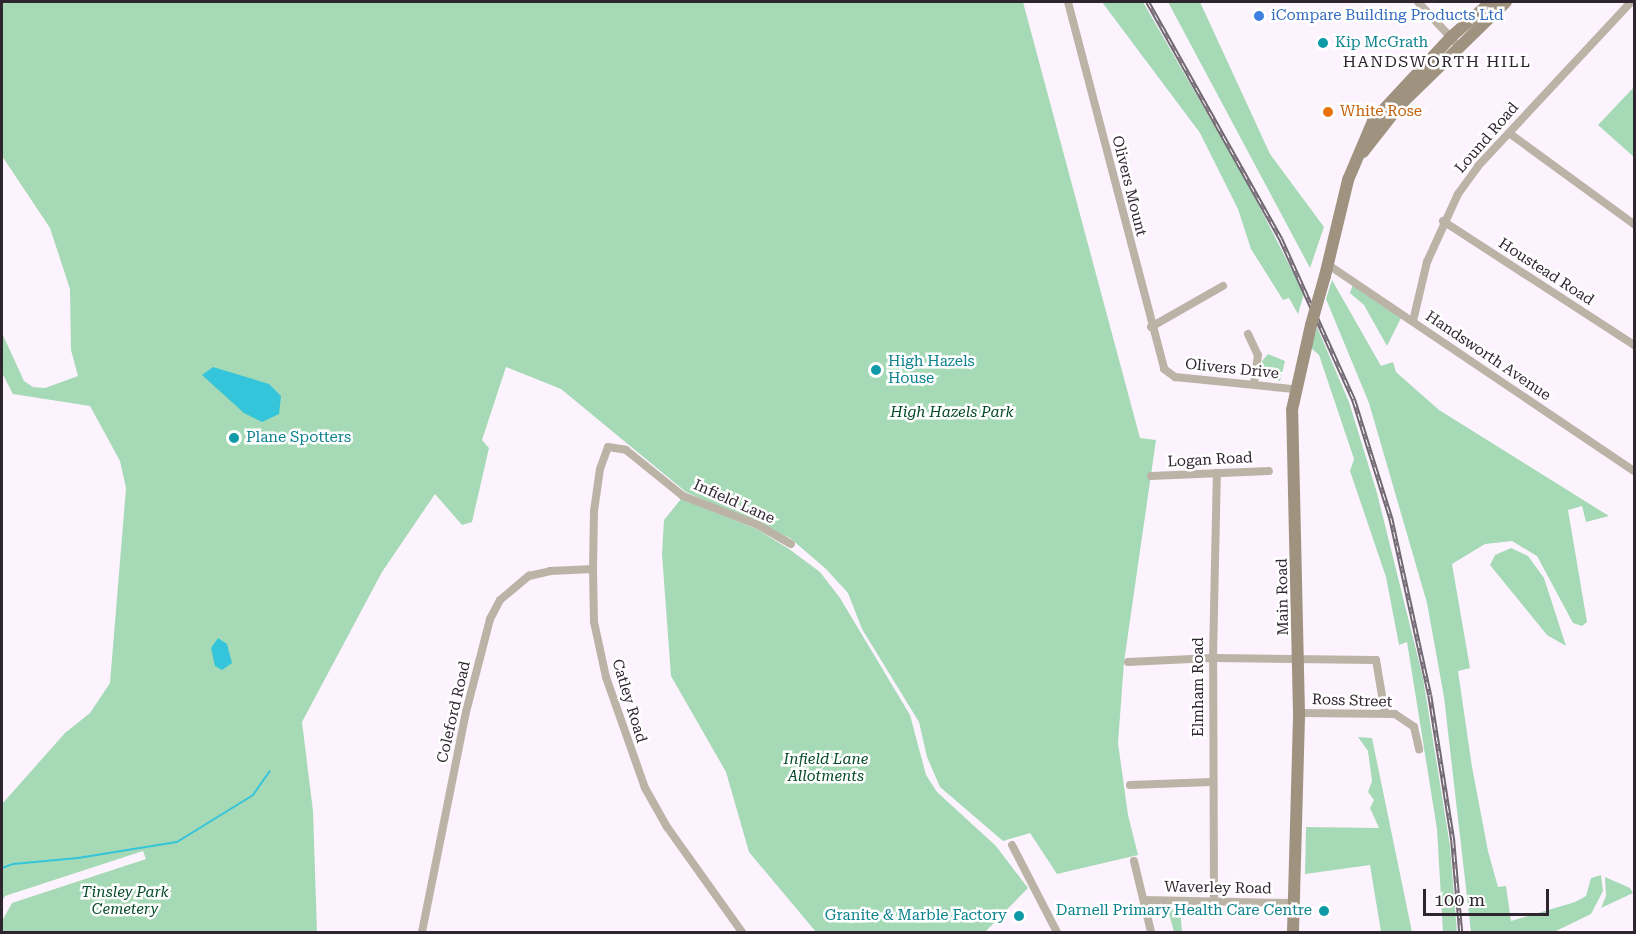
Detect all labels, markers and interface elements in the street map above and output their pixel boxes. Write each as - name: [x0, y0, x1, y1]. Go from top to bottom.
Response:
- place label: iCompare Building Products Ltd: [1271, 7, 1504, 25]
- marker: iCompare Building Products Ltd: [1252, 9, 1266, 23]
- place label: Kip McGrath: [1335, 34, 1428, 52]
- marker: Kip McGrath: [1316, 36, 1330, 50]
- district label: HANDSWORTH HILL: [1343, 52, 1531, 72]
- street label: Lound Road: [1451, 99, 1523, 177]
- place label: White Rose: [1340, 103, 1422, 121]
- marker: White Rose: [1321, 105, 1335, 119]
- street label: Olivers Mount: [1108, 134, 1150, 238]
- street label: Houstead Road: [1495, 235, 1597, 309]
- street label: Handsworth Avenue: [1422, 307, 1554, 405]
- place label: High Hazels House: [888, 352, 975, 387]
- street label: Olivers Drive: [1184, 355, 1280, 383]
- marker: High Hazels House: [869, 363, 883, 377]
- park label: High Hazels Park: [890, 404, 1014, 422]
- place label: Plane Spotters: [246, 429, 351, 447]
- marker: Plane Spotters: [227, 431, 241, 445]
- street label: Logan Road: [1167, 449, 1253, 471]
- street label: Infield Lane: [691, 476, 777, 528]
- street label: Main Road: [1273, 558, 1293, 636]
- street label: Elmham Road: [1190, 637, 1208, 737]
- street label: Catley Road: [608, 657, 650, 745]
- street label: Coleford Road: [434, 659, 474, 765]
- street label: Ross Street: [1312, 691, 1392, 711]
- park label: Infield Lane Allotments: [784, 750, 868, 785]
- scale bar: [1426, 877, 1552, 915]
- street label: Waverley Road: [1164, 878, 1272, 898]
- park label: Tinsley Park Cemetery: [81, 883, 169, 918]
- text: 100 m: [1434, 889, 1485, 910]
- place label: Darnell Primary Health Care Centre: [1056, 902, 1312, 920]
- marker: Darnell Primary Health Care Centre: [1317, 904, 1331, 918]
- place label: Granite & Marble Factory: [825, 907, 1007, 925]
- marker: Granite & Marble Factory: [1012, 909, 1026, 923]

